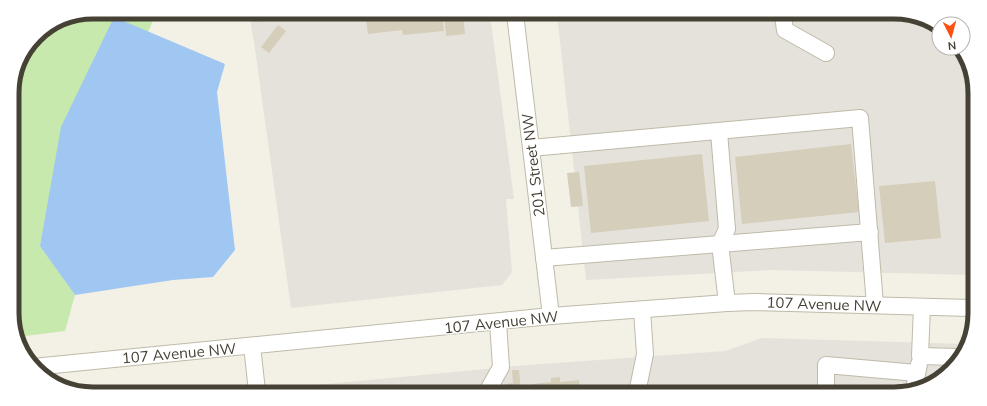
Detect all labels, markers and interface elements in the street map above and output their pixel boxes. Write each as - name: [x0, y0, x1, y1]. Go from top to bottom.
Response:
- north arrow: [931, 16, 971, 56]
- text: N: [947, 39, 957, 53]
- street label: 201 Street NW: [517, 112, 549, 218]
- street label: 107 Avenue NW: [766, 292, 882, 316]
- street label: 107 Avenue NW: [443, 307, 559, 337]
- street label: 107 Avenue NW: [121, 338, 237, 367]

